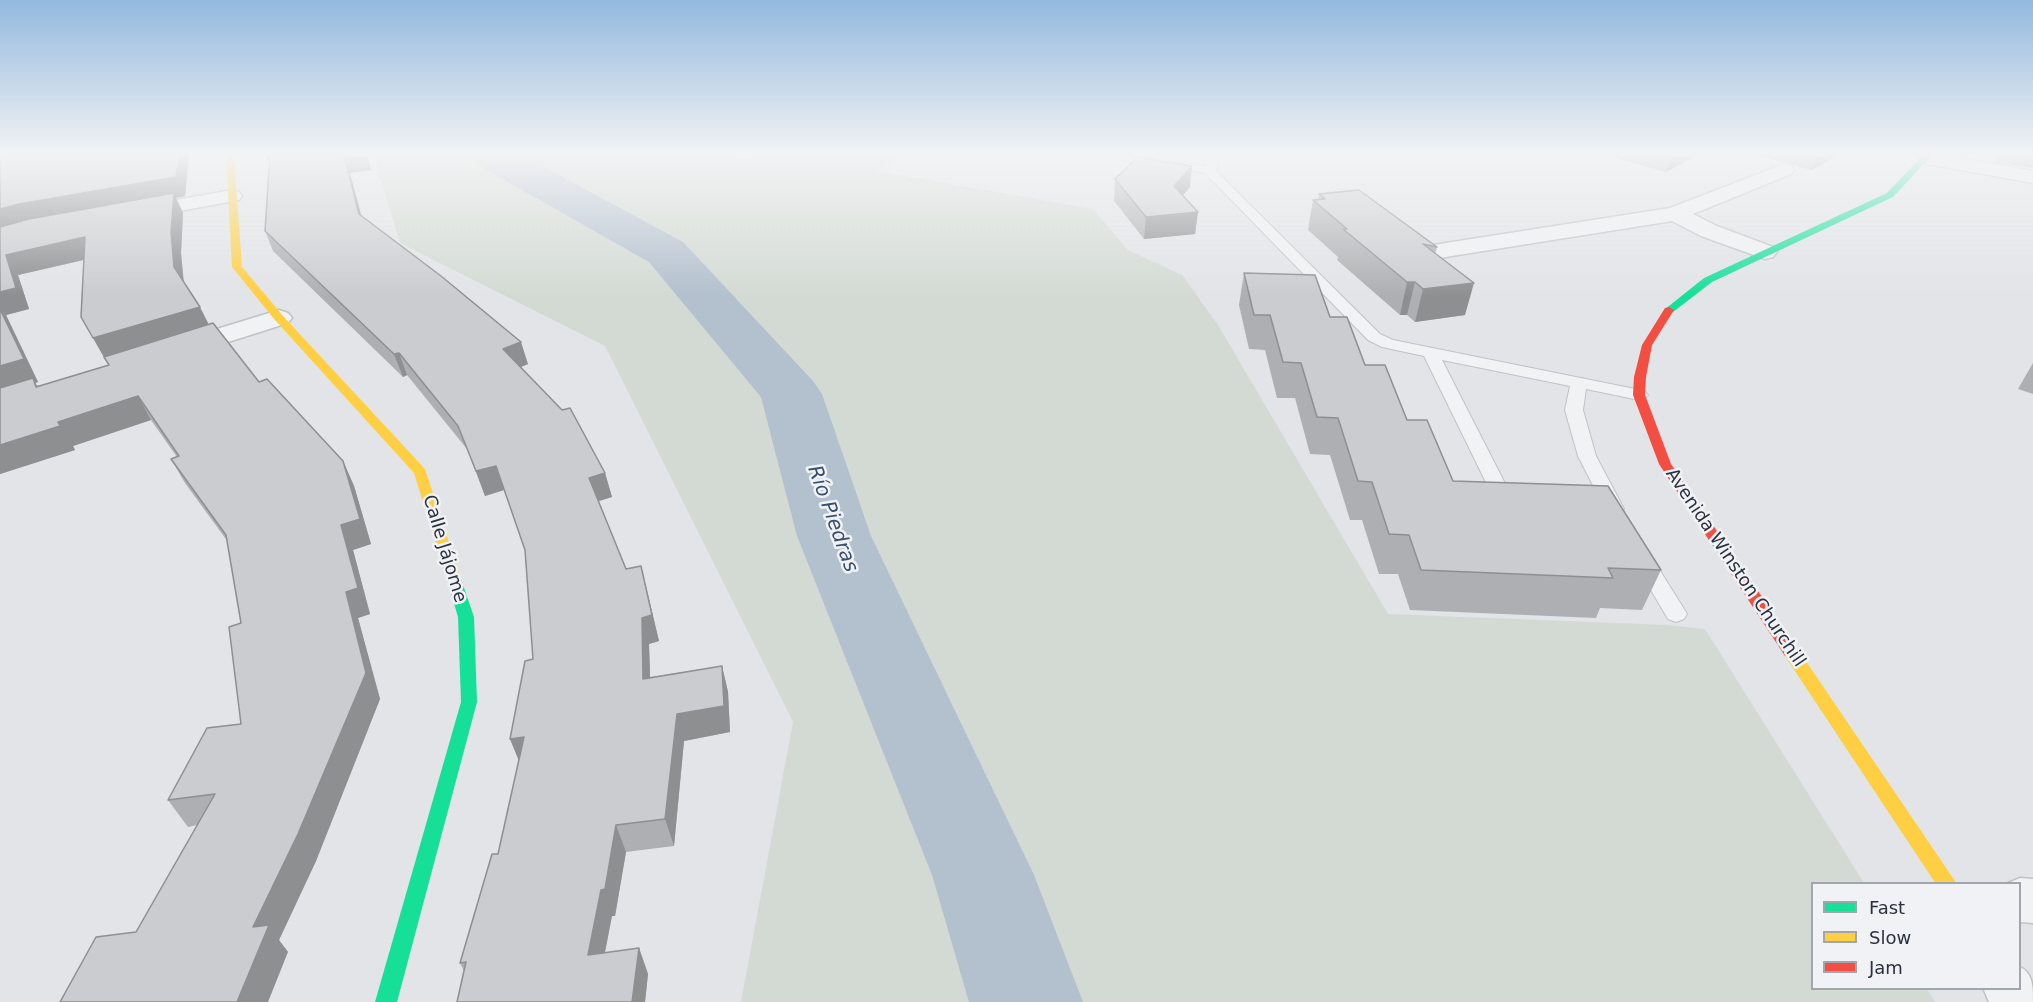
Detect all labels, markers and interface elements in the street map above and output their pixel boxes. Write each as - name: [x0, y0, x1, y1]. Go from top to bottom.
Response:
- water label: Río Piedras: [802, 462, 862, 576]
- street label: Avenida Winston Churchill: [1660, 465, 1810, 671]
- street label: Calle Jájome: [417, 493, 471, 605]
- legend: [1811, 882, 2021, 990]
- text: Fast: [1869, 897, 1905, 918]
- text: Slow: [1869, 927, 1911, 948]
- text: Jam: [1869, 957, 1903, 978]

